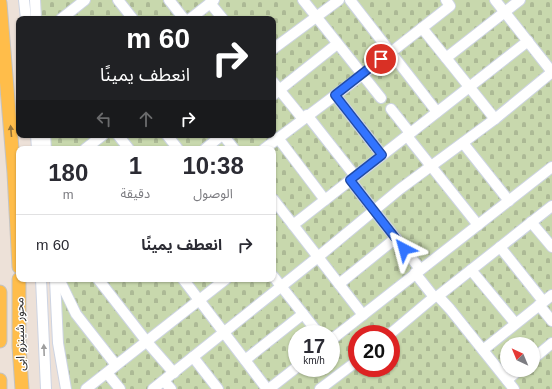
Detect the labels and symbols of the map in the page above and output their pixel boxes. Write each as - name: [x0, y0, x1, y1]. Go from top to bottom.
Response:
- pin: [364, 42, 398, 76]
- one-way arrow: [7, 125, 14, 137]
- position arrow: [383, 228, 425, 270]
- street label: محور شينزو ابى: [12, 297, 28, 371]
- speed limit sign: 20: [348, 325, 400, 377]
- north arrow: [500, 337, 540, 377]
- one-way arrow: [41, 343, 47, 356]

